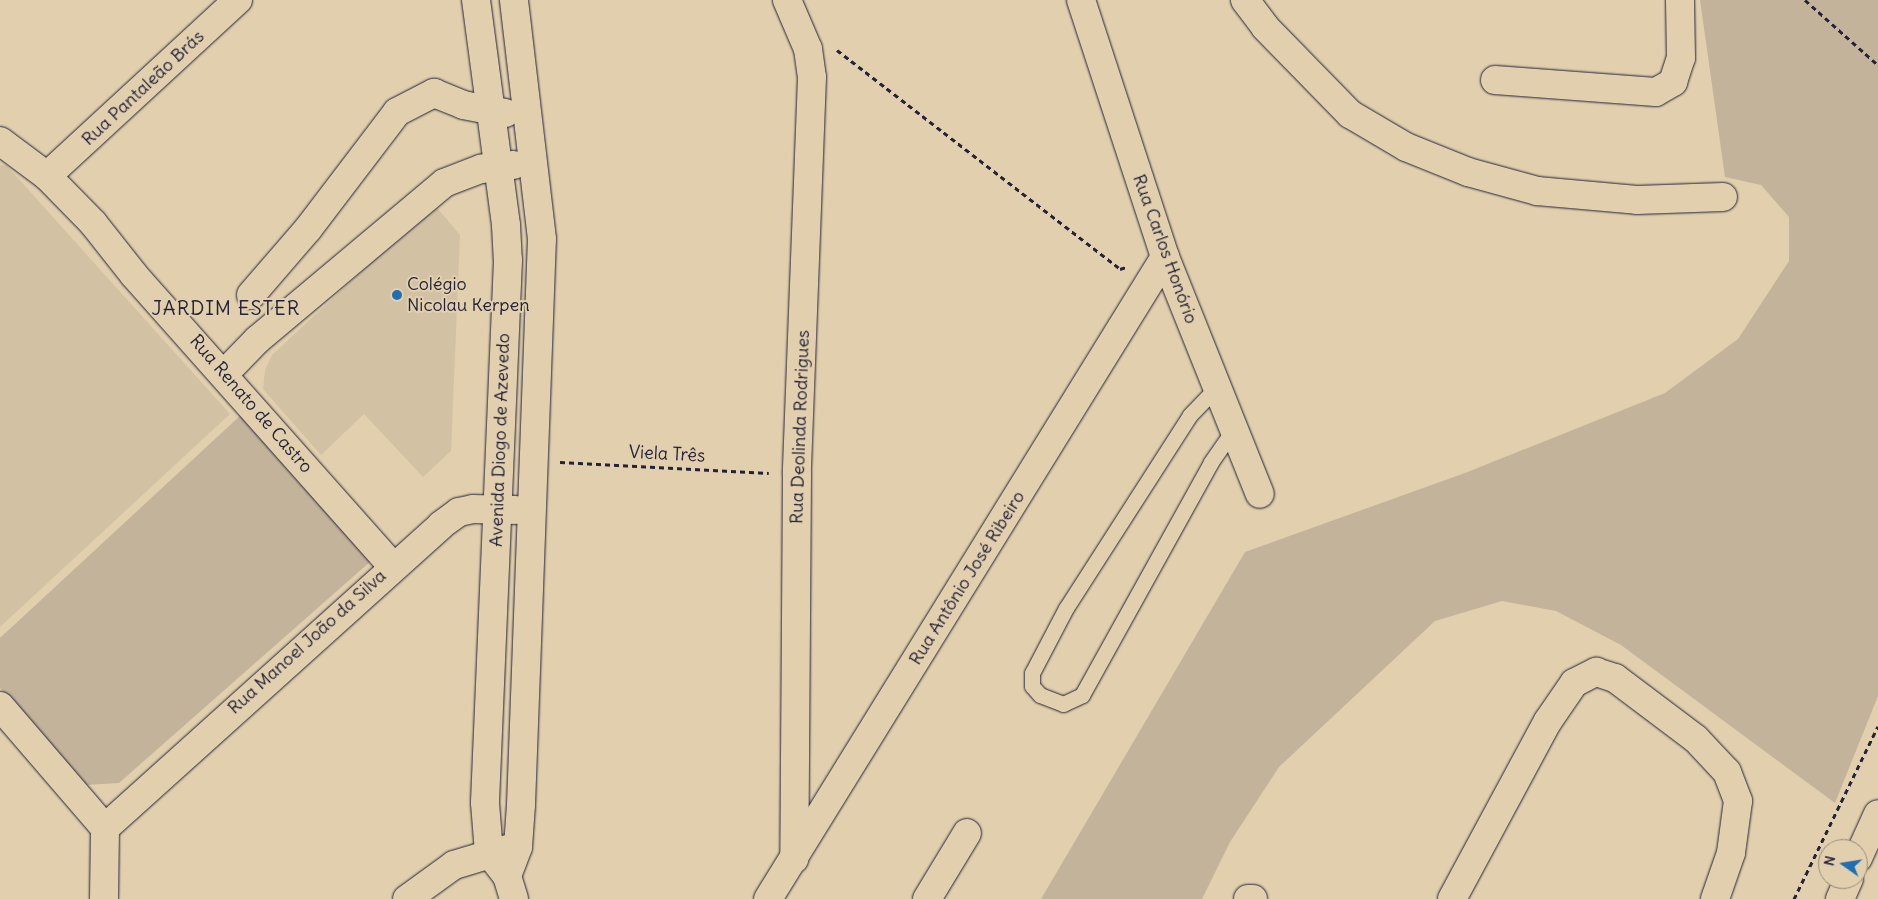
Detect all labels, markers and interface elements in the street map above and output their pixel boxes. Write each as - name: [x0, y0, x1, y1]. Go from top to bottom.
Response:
- street label: Rua Pantaleão Brás: [77, 26, 209, 150]
- street label: Rua Carlos Honório: [1128, 171, 1202, 327]
- place label: Colégio Nicolau Kerpen: [407, 274, 530, 316]
- marker: Colégio Nicolau Kerpen: [391, 289, 403, 301]
- district label: JARDIM ESTER: [150, 295, 302, 319]
- street label: Rua Renato de Castro: [185, 330, 317, 478]
- street label: Rua Deolinda Rodrigues: [786, 330, 814, 524]
- street label: Avenida Diogo de Azevedo: [485, 333, 515, 547]
- street label: Viela Três: [628, 441, 706, 467]
- street label: Rua Antônio José Ribeiro: [905, 487, 1029, 669]
- street label: Rua Manoel João da Silva: [223, 565, 391, 719]
- north arrow: [1818, 839, 1868, 889]
- text: N: [1819, 854, 1839, 868]

